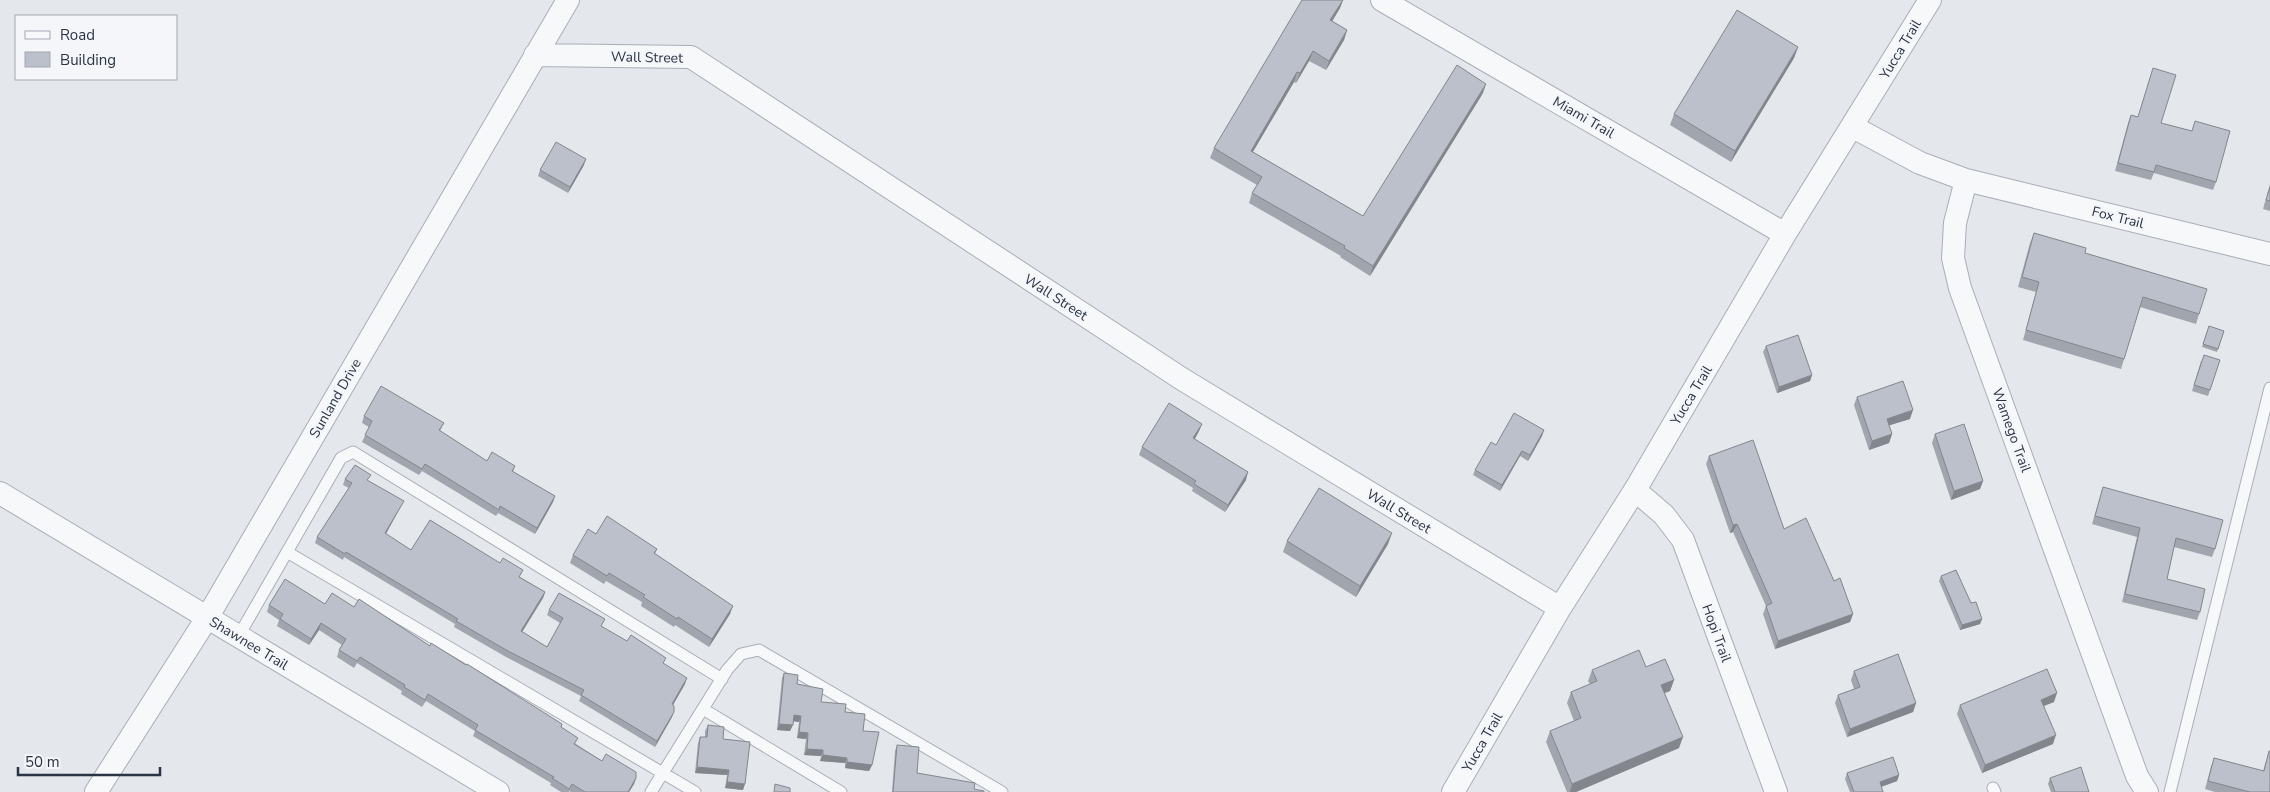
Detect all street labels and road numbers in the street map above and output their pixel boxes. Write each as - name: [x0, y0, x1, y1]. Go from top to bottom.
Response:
- street label: Yucca Trail: [1875, 15, 1926, 83]
- street label: Wall Street: [611, 47, 683, 68]
- street label: Miami Trail: [1549, 92, 1619, 143]
- street label: Fox Trail: [2090, 202, 2147, 233]
- street label: Wall Street: [1020, 270, 1091, 325]
- street label: Sunland Drive: [305, 355, 366, 441]
- street label: Yucca Trail: [1666, 361, 1717, 429]
- street label: Wamego Trail: [1988, 385, 2036, 476]
- street label: Wall Street: [1363, 485, 1435, 538]
- street label: Hopi Trail: [1697, 601, 1736, 666]
- street label: Shawnee Trail: [206, 612, 293, 675]
- street label: Yucca Trail: [1457, 708, 1508, 776]

